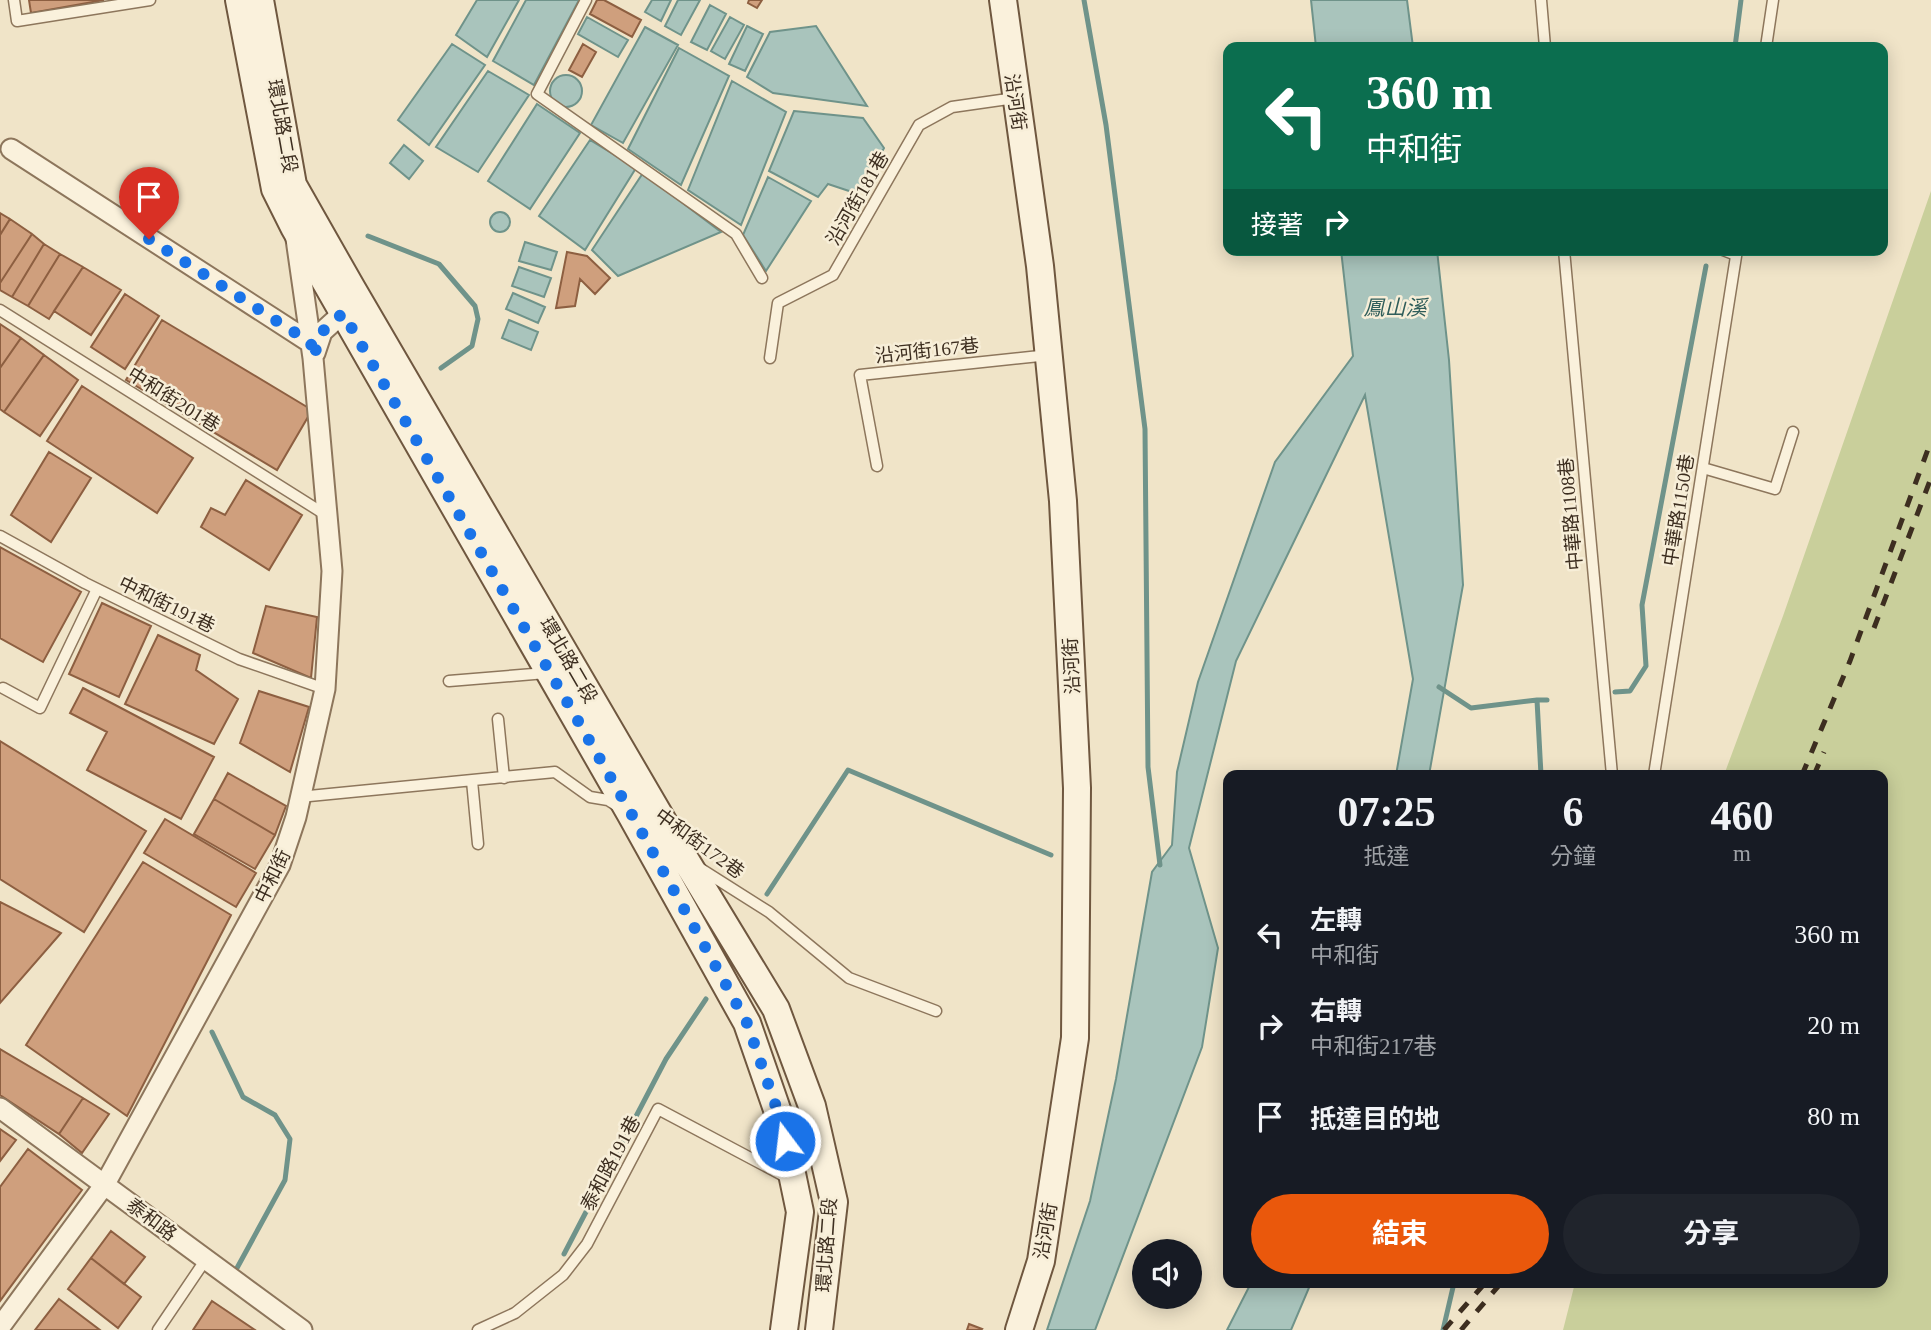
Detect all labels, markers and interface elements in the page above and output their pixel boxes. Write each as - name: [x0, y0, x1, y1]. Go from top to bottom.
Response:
- text: 360 m: [1366, 65, 1493, 120]
- icon: left: [1251, 70, 1342, 161]
- street label: 沿河街: [1001, 72, 1030, 132]
- street label: 環北路二段: [264, 77, 301, 175]
- text: 中和街: [1366, 131, 1462, 167]
- street label: 沿河街181巷: [822, 148, 893, 249]
- pin: [119, 167, 179, 239]
- icon: arrive: [130, 178, 168, 216]
- icon: right: [1317, 203, 1355, 241]
- text: 接著: [1251, 211, 1303, 240]
- water label: 鳳山溪: [1364, 296, 1429, 320]
- street label: 沿河街167巷: [874, 335, 980, 366]
- street label: 中和街201巷: [124, 363, 224, 436]
- street label: 中華路1150巷: [1659, 452, 1698, 568]
- street label: 中華路1108巷: [1555, 457, 1586, 571]
- street label: 中和街191巷: [115, 572, 218, 637]
- street label: 環北路二段: [536, 614, 601, 707]
- street label: 沿河街: [1060, 637, 1083, 695]
- text: 07:25: [1338, 789, 1436, 835]
- text: 6: [1563, 789, 1584, 835]
- text: 460: [1711, 793, 1774, 839]
- street label: 中和街172巷: [651, 804, 748, 883]
- text: m: [1733, 841, 1751, 866]
- text: 抵達: [1364, 844, 1410, 869]
- text: 分鐘: [1550, 844, 1596, 869]
- street label: 中和街: [251, 846, 294, 906]
- text: 左轉: [1310, 906, 1362, 935]
- icon: left: [1251, 916, 1289, 954]
- text: 360 m: [1794, 920, 1860, 949]
- text: 中和街: [1310, 943, 1379, 968]
- text: 右轉: [1310, 997, 1362, 1026]
- icon: right: [1251, 1007, 1289, 1045]
- text: 20 m: [1807, 1011, 1860, 1040]
- text: 中和街217巷: [1310, 1034, 1437, 1059]
- icon: arrive: [1251, 1098, 1289, 1136]
- text: 80 m: [1807, 1102, 1860, 1131]
- position arrow: [748, 1104, 822, 1178]
- text: 抵達目的地: [1310, 1105, 1440, 1134]
- street label: 泰和路191巷: [577, 1112, 644, 1214]
- street label: 泰和路: [123, 1194, 181, 1245]
- button: 結束: [1251, 1194, 1549, 1274]
- button: 分享: [1563, 1194, 1860, 1274]
- street label: 環北路二段: [813, 1197, 840, 1293]
- street label: 沿河街: [1030, 1201, 1061, 1261]
- map controls: [1132, 1239, 1202, 1309]
- button: sound: [1132, 1239, 1202, 1309]

